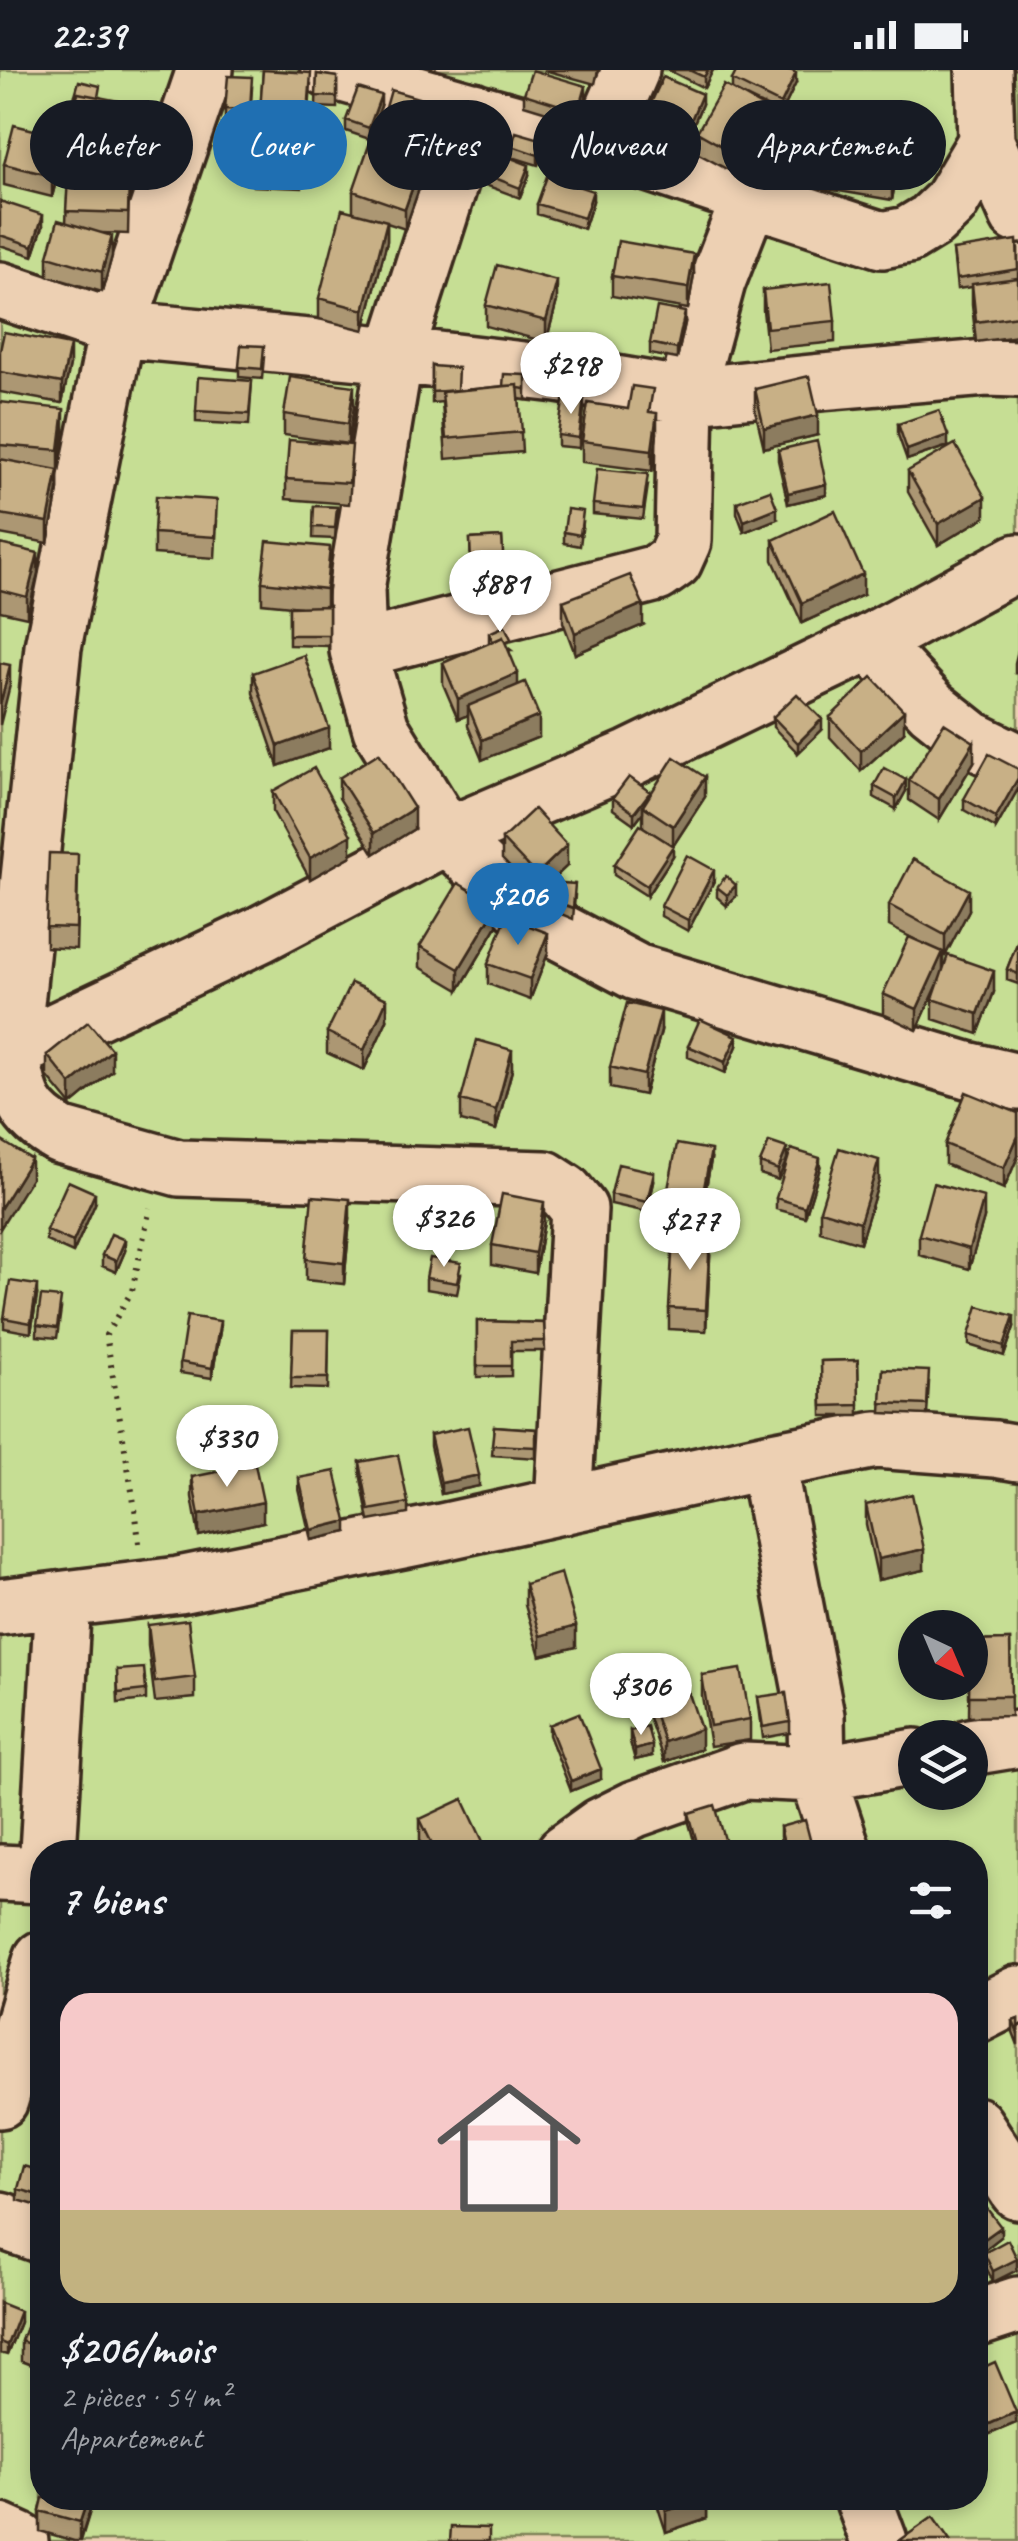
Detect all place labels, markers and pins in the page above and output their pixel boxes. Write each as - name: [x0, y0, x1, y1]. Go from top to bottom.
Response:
- pin: $298: [512, 332, 630, 417]
- pin: $881: [441, 550, 559, 635]
- pin: $206: [459, 863, 577, 948]
- pin: $326: [385, 1185, 503, 1270]
- pin: $277: [631, 1188, 749, 1273]
- pin: $330: [168, 1405, 286, 1490]
- pin: $306: [582, 1653, 700, 1738]

